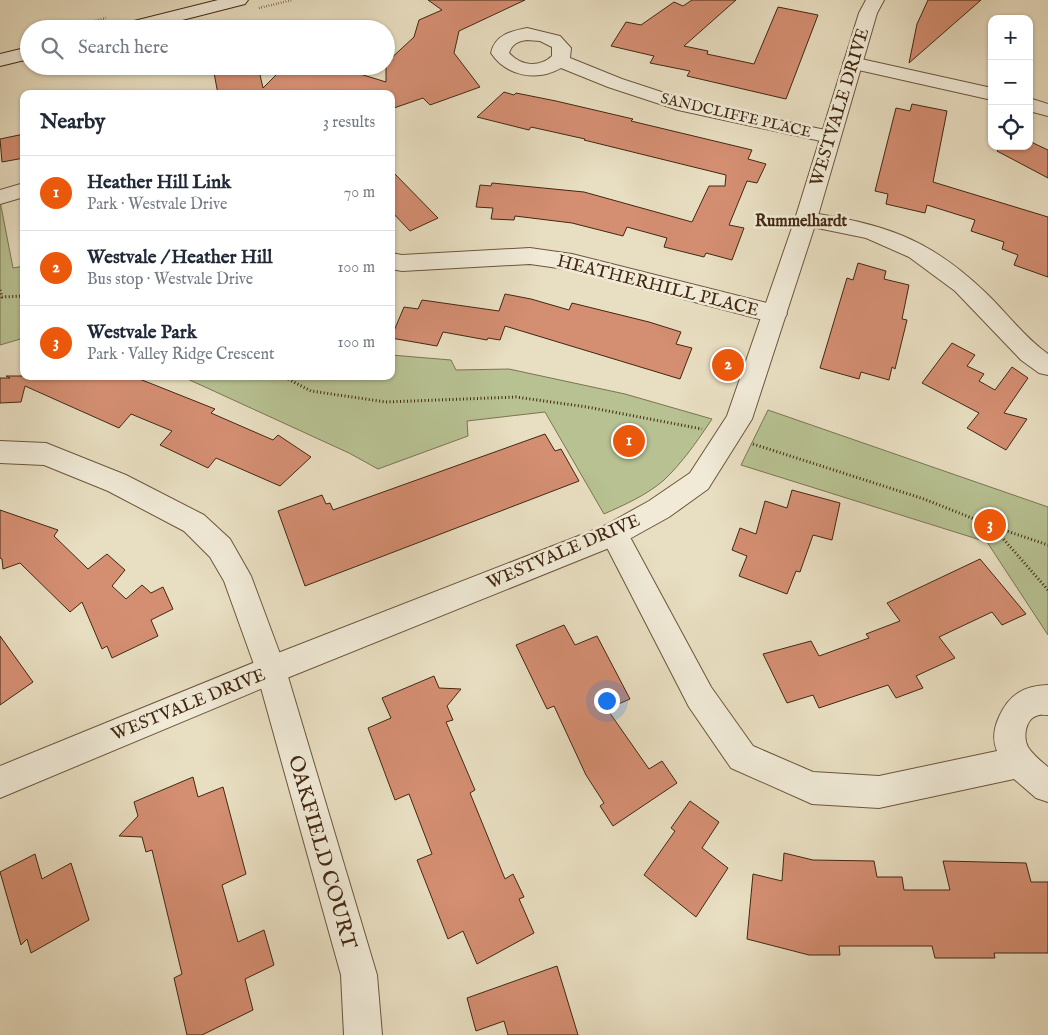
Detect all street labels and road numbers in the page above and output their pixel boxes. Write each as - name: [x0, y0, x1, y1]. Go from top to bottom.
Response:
- street label: WESTVALE DRIVE: [805, 25, 875, 189]
- street label: SANDCLIFFE PLACE: [659, 89, 813, 142]
- street label: HEATHERHILL PLACE: [554, 250, 761, 323]
- street label: WESTVALE DRIVE: [483, 510, 644, 595]
- street label: WESTVALE DRIVE: [108, 664, 269, 747]
- street label: OAKFIELD COURT: [281, 752, 362, 953]

